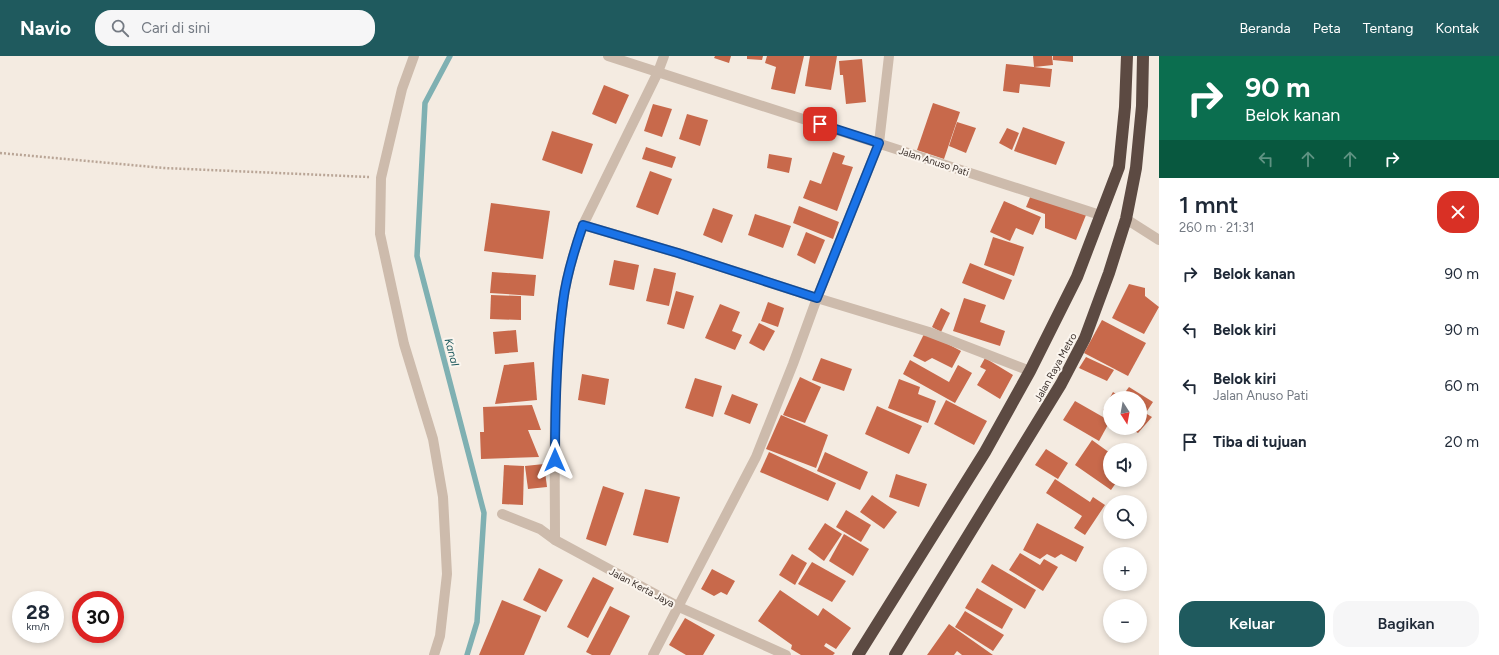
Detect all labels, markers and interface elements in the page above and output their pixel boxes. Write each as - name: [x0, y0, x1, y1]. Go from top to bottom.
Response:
- search box: [95, 10, 375, 46]
- text: Navio: [20, 17, 71, 40]
- icon: search: [109, 17, 131, 39]
- text: Cari di sini: [141, 19, 210, 37]
- text: Beranda: [1239, 20, 1291, 37]
- text: Peta: [1313, 20, 1341, 37]
- text: Tentang: [1363, 20, 1413, 37]
- text: Kontak: [1435, 20, 1479, 37]
- text: 90 m: [1245, 70, 1310, 104]
- icon: right: [1179, 72, 1231, 124]
- text: Belok kanan: [1245, 104, 1340, 126]
- pin: [803, 107, 837, 141]
- icon: arrive: [809, 113, 831, 135]
- street label: Jalan Anuso Pati: [897, 144, 971, 179]
- icon: left: [1255, 148, 1277, 170]
- icon: ahead: [1297, 148, 1319, 170]
- icon: ahead: [1339, 148, 1361, 170]
- icon: right: [1381, 148, 1403, 170]
- text: 1 mnt: [1179, 190, 1239, 219]
- button: close: [1437, 191, 1479, 233]
- text: 260 m · 21:31: [1179, 220, 1254, 235]
- icon: right: [1179, 263, 1201, 285]
- text: Belok kanan: [1213, 265, 1295, 283]
- text: 90 m: [1444, 265, 1479, 283]
- icon: left: [1179, 319, 1201, 341]
- text: Belok kiri: [1213, 321, 1276, 339]
- text: 90 m: [1444, 321, 1479, 339]
- street label: Jalan Raya Metro: [1031, 330, 1080, 404]
- water label: Kanal: [442, 337, 462, 368]
- text: Belok kiri: [1213, 370, 1276, 388]
- icon: left: [1179, 375, 1201, 397]
- text: 60 m: [1444, 377, 1479, 395]
- text: Jalan Anuso Pati: [1213, 388, 1308, 403]
- north arrow: [1103, 391, 1147, 435]
- map controls: [1103, 391, 1147, 643]
- icon: arrive: [1179, 431, 1201, 453]
- text: Tiba di tujuan: [1213, 433, 1307, 451]
- text: 20 m: [1445, 433, 1479, 451]
- position arrow: [534, 439, 576, 481]
- button: sound: [1103, 443, 1147, 487]
- button: search: [1103, 495, 1147, 539]
- button: +: [1103, 547, 1147, 591]
- street label: Jalan Kerta Jaya: [607, 565, 677, 610]
- speed limit sign: 30: [72, 591, 124, 643]
- button: −: [1103, 599, 1147, 643]
- text: 28: [26, 600, 50, 624]
- button: Keluar: [1179, 601, 1325, 647]
- button: Bagikan: [1333, 601, 1479, 647]
- text: km/h: [27, 620, 49, 633]

